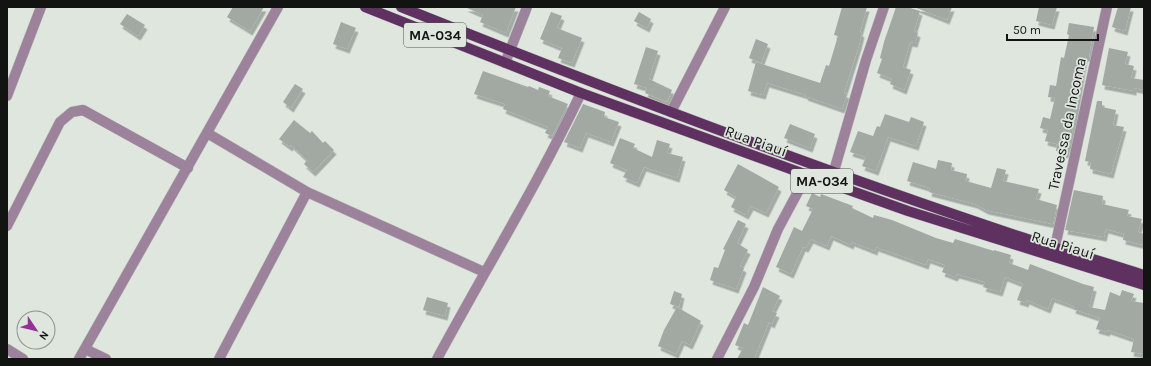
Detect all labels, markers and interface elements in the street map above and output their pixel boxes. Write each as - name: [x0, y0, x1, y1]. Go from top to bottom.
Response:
- scale bar: [1007, 16, 1098, 42]
- road number: MA-034: [404, 23, 466, 47]
- text: 50 m: [1013, 23, 1041, 37]
- street label: Travessa da Incoma: [1044, 56, 1090, 192]
- street label: Rua Piauí: [723, 121, 790, 161]
- road number: MA-034: [791, 169, 853, 193]
- street label: Rua Piauí: [1029, 227, 1097, 263]
- north arrow: [16, 310, 56, 350]
- text: N: [36, 328, 51, 342]

